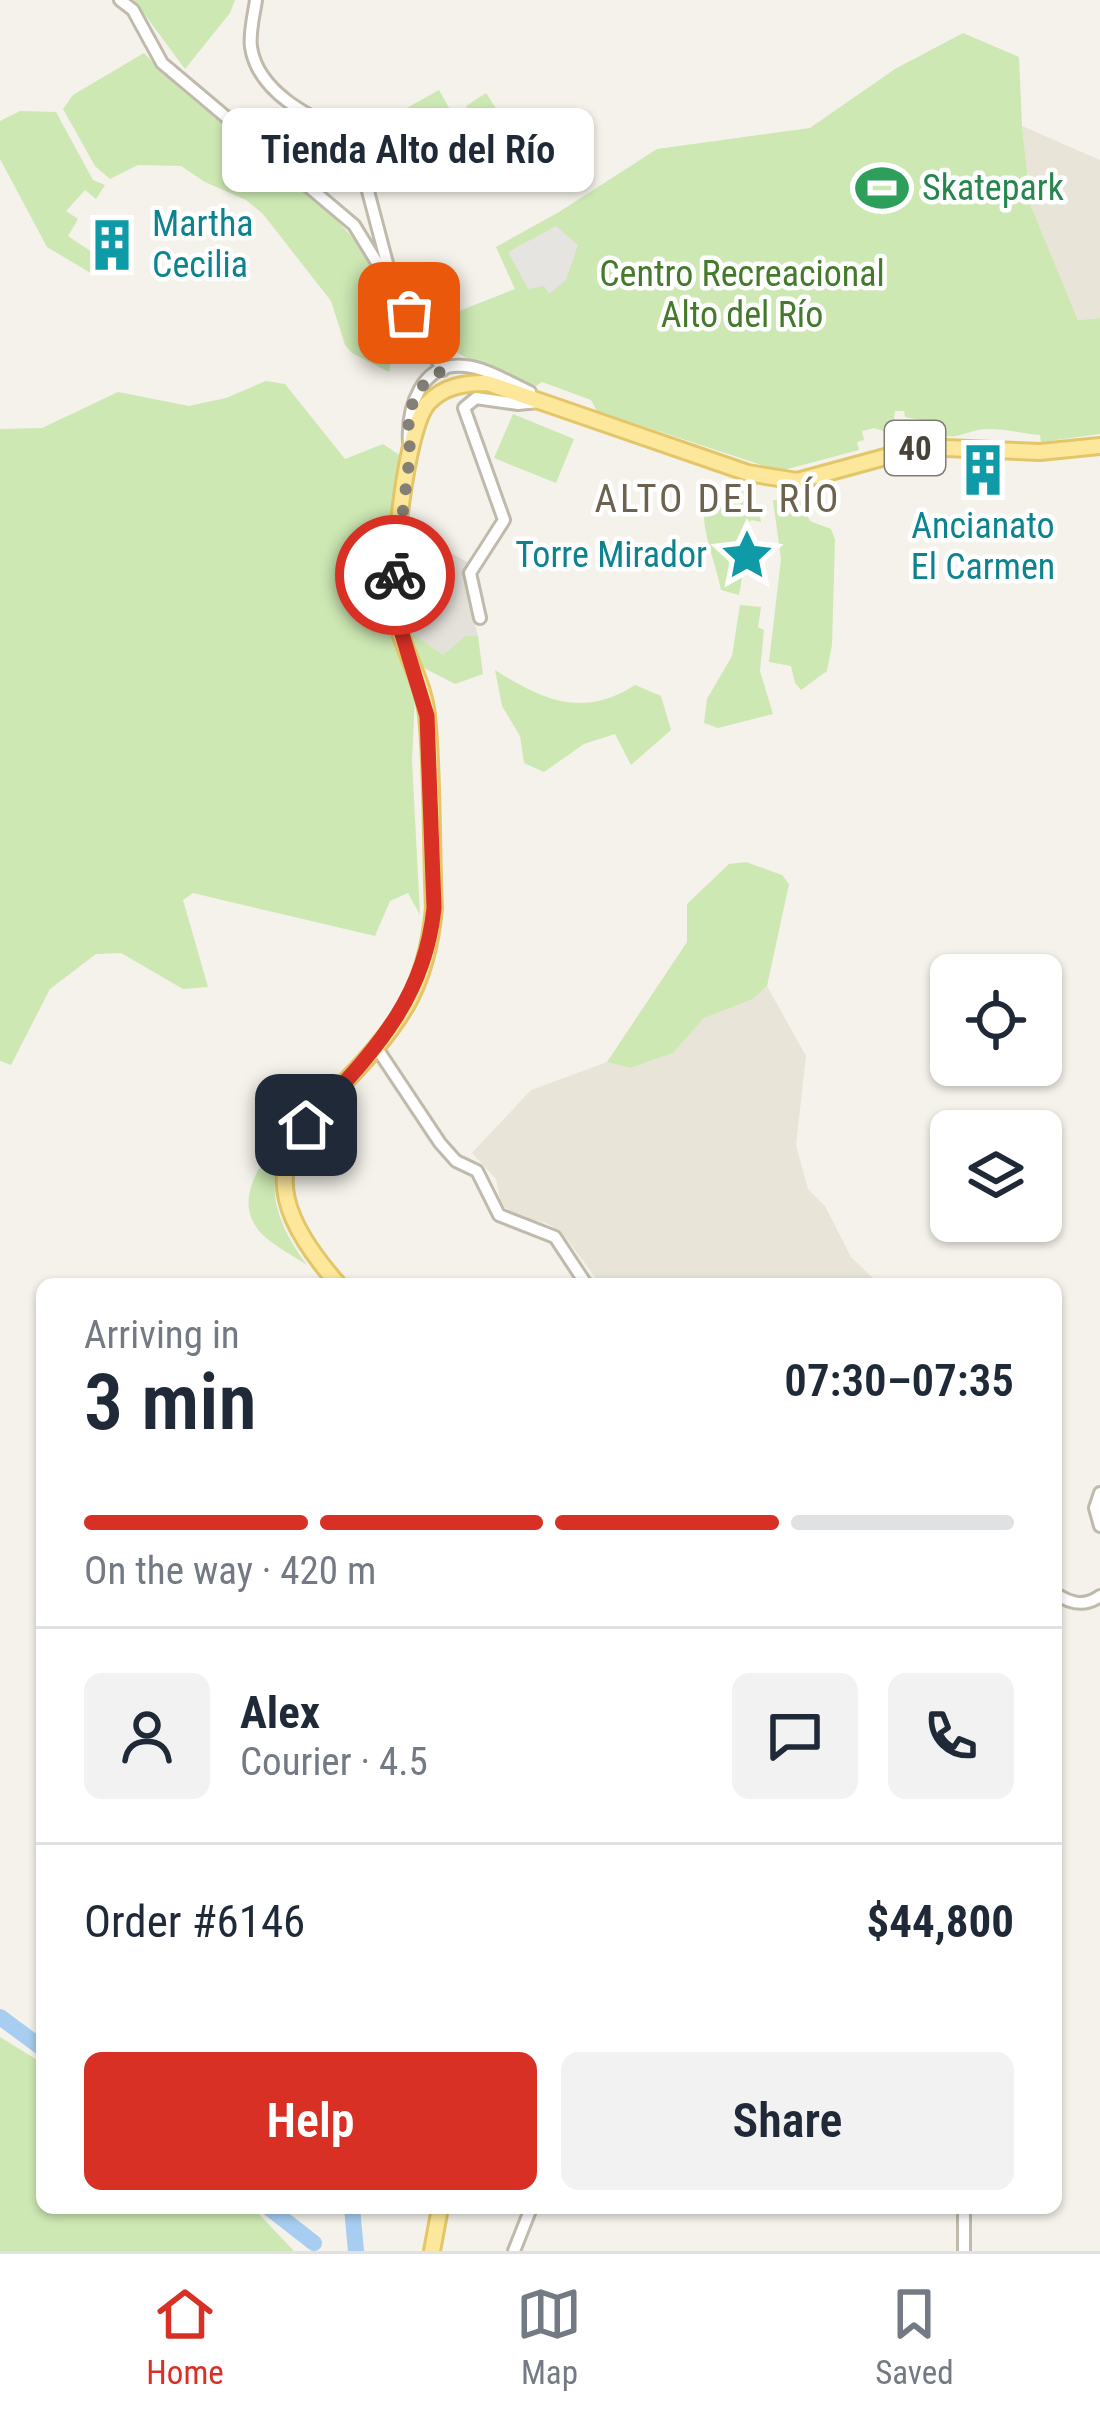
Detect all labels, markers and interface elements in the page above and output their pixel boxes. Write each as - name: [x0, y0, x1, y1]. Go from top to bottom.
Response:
- callout: Tienda Alto del Río: [223, 109, 595, 193]
- text: Tienda Alto del Río: [261, 127, 555, 173]
- sports icon: Skatepark: [853, 159, 911, 217]
- place label: Skatepark: [922, 167, 1064, 209]
- place label: Martha Cecilia: [152, 203, 254, 286]
- building icon: Martha Cecilia: [83, 216, 141, 274]
- park label: Centro Recreacional Alto del Río: [599, 253, 885, 336]
- pin: [358, 262, 460, 364]
- icon: bag: [376, 280, 442, 346]
- road number: 40: [885, 421, 945, 475]
- building icon: Ancianato El Carmen: [954, 441, 1012, 499]
- district label: ALTO DEL RÍO: [595, 476, 842, 522]
- place label: Ancianato El Carmen: [911, 505, 1055, 588]
- courier: [335, 515, 455, 635]
- place icon: Torre Mirador: [718, 526, 776, 584]
- place label: Torre Mirador: [515, 534, 707, 576]
- icon: bike: [362, 542, 428, 608]
- map controls: [930, 954, 1062, 1242]
- button: locate: [930, 954, 1062, 1086]
- pin: [255, 1074, 357, 1176]
- icon: home: [273, 1092, 339, 1158]
- button: layers: [930, 1110, 1062, 1242]
- text: Arriving in: [84, 1312, 240, 1358]
- text: 07:30–07:35: [784, 1354, 1014, 1407]
- text: 3 min: [84, 1357, 257, 1448]
- text: On the way · 420 m: [84, 1548, 376, 1594]
- button: person: [84, 1673, 210, 1799]
- button: chat: [732, 1673, 858, 1799]
- button: phone: [888, 1673, 1014, 1799]
- text: Alex: [240, 1686, 320, 1739]
- text: Courier · 4.5: [240, 1739, 428, 1785]
- text: Order #6146: [84, 1895, 305, 1948]
- text: $44,800: [867, 1895, 1014, 1948]
- button: Help: [84, 2052, 537, 2190]
- button: Share: [561, 2052, 1014, 2190]
- tab: Home: [146, 2281, 224, 2392]
- tab: Map: [516, 2281, 582, 2392]
- tab: Saved: [875, 2281, 954, 2392]

